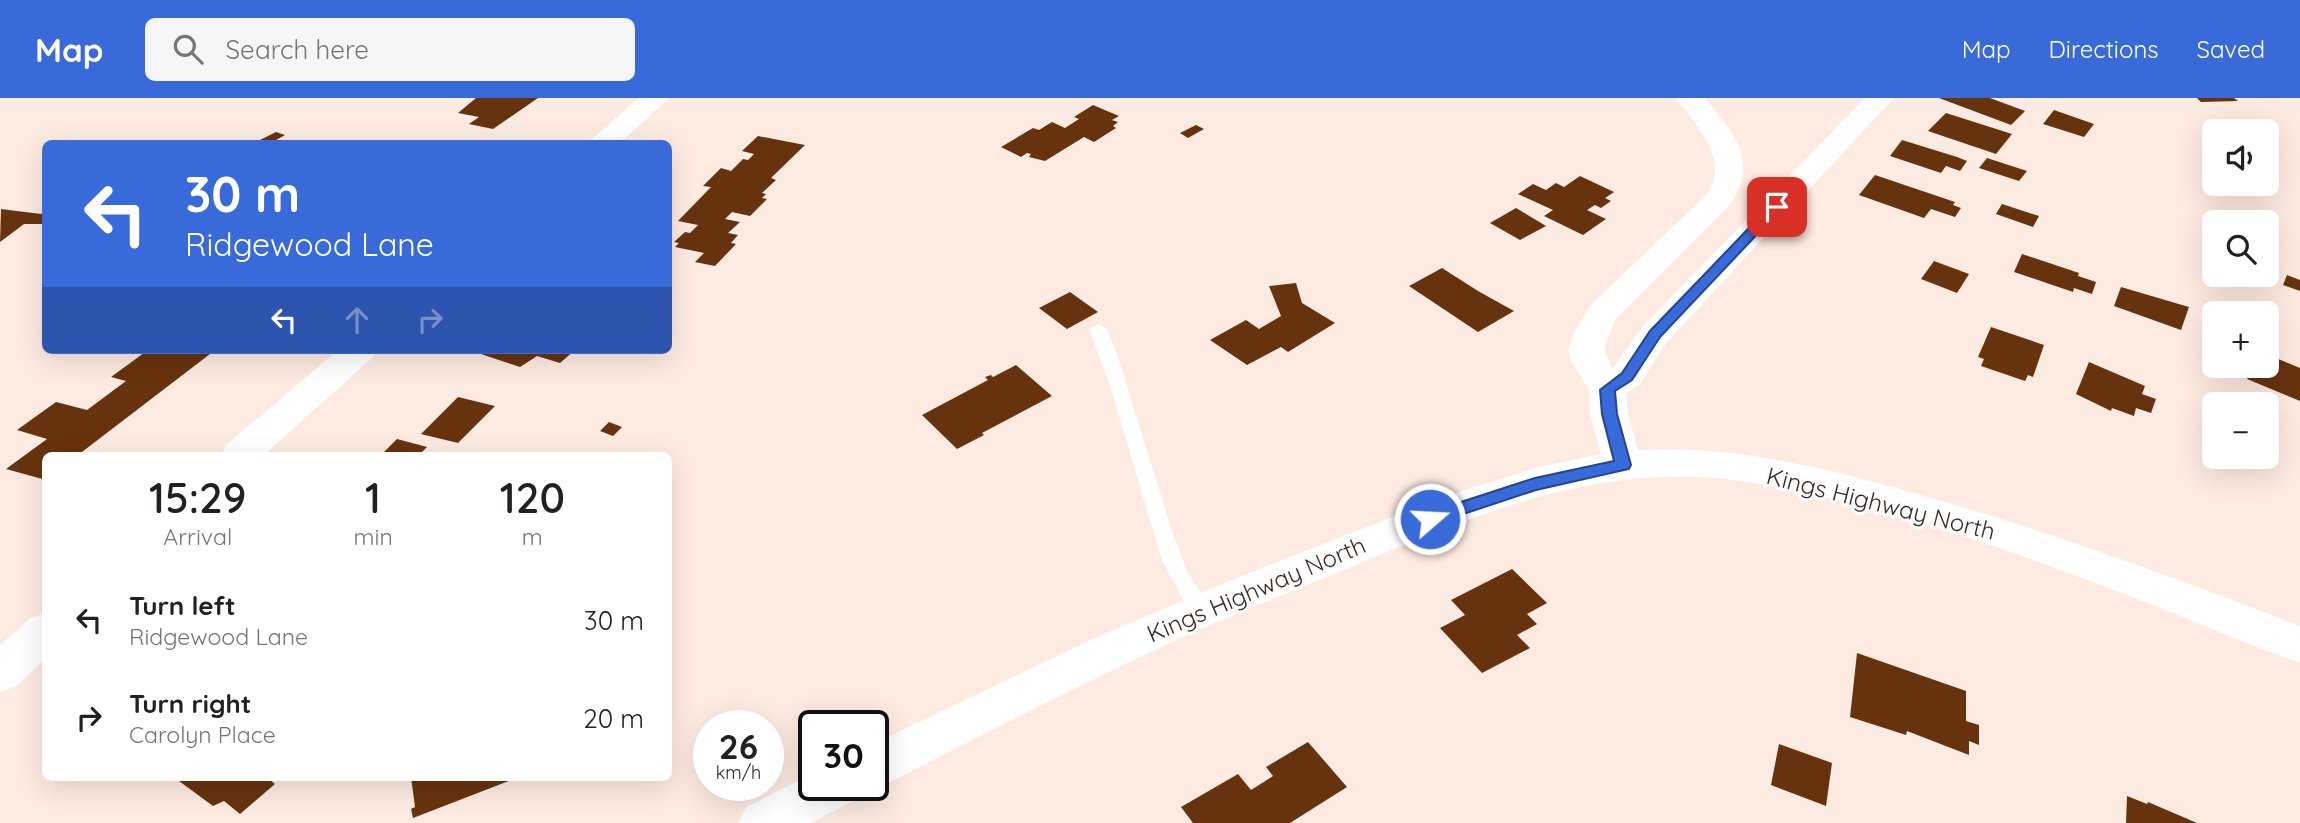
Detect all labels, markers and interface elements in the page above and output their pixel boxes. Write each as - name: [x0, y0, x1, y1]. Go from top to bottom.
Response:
- search box: [145, 18, 635, 81]
- text: Map: [35, 29, 103, 70]
- icon: search: [169, 30, 207, 68]
- text: Search here: [225, 33, 369, 66]
- text: Map: [1962, 34, 2011, 64]
- text: Directions: [2049, 34, 2159, 64]
- text: Saved: [2197, 34, 2265, 64]
- map controls: [2202, 119, 2279, 469]
- button: sound: [2202, 119, 2279, 196]
- text: 30 m: [185, 163, 300, 224]
- icon: left: [70, 168, 161, 259]
- pin: [1747, 177, 1807, 237]
- icon: arrive: [1758, 188, 1796, 226]
- button: search: [2202, 210, 2279, 287]
- text: Ridgewood Lane: [185, 224, 434, 264]
- icon: left: [265, 301, 303, 339]
- icon: ahead: [338, 301, 376, 339]
- icon: right: [411, 301, 449, 339]
- button: +: [2202, 301, 2279, 378]
- button: −: [2202, 392, 2279, 469]
- street label: Kings Highway North: [1764, 460, 1998, 546]
- text: 15:29: [149, 471, 247, 524]
- text: 1: [365, 471, 381, 524]
- text: 120: [500, 471, 565, 524]
- position arrow: [1393, 482, 1467, 556]
- text: Arrival: [163, 522, 232, 551]
- text: min: [354, 522, 393, 551]
- text: m: [522, 522, 543, 551]
- street label: Kings Highway North: [1142, 529, 1370, 649]
- text: Turn left: [129, 589, 236, 622]
- icon: left: [70, 601, 108, 639]
- text: 30 m: [584, 604, 644, 637]
- text: Ridgewood Lane: [129, 622, 308, 651]
- text: Turn right: [129, 687, 251, 720]
- icon: right: [70, 699, 108, 737]
- text: 20 m: [583, 702, 644, 735]
- speed limit sign: 30: [798, 710, 889, 801]
- text: Carolyn Place: [129, 720, 276, 749]
- text: 26: [719, 724, 758, 768]
- text: km/h: [716, 761, 761, 784]

